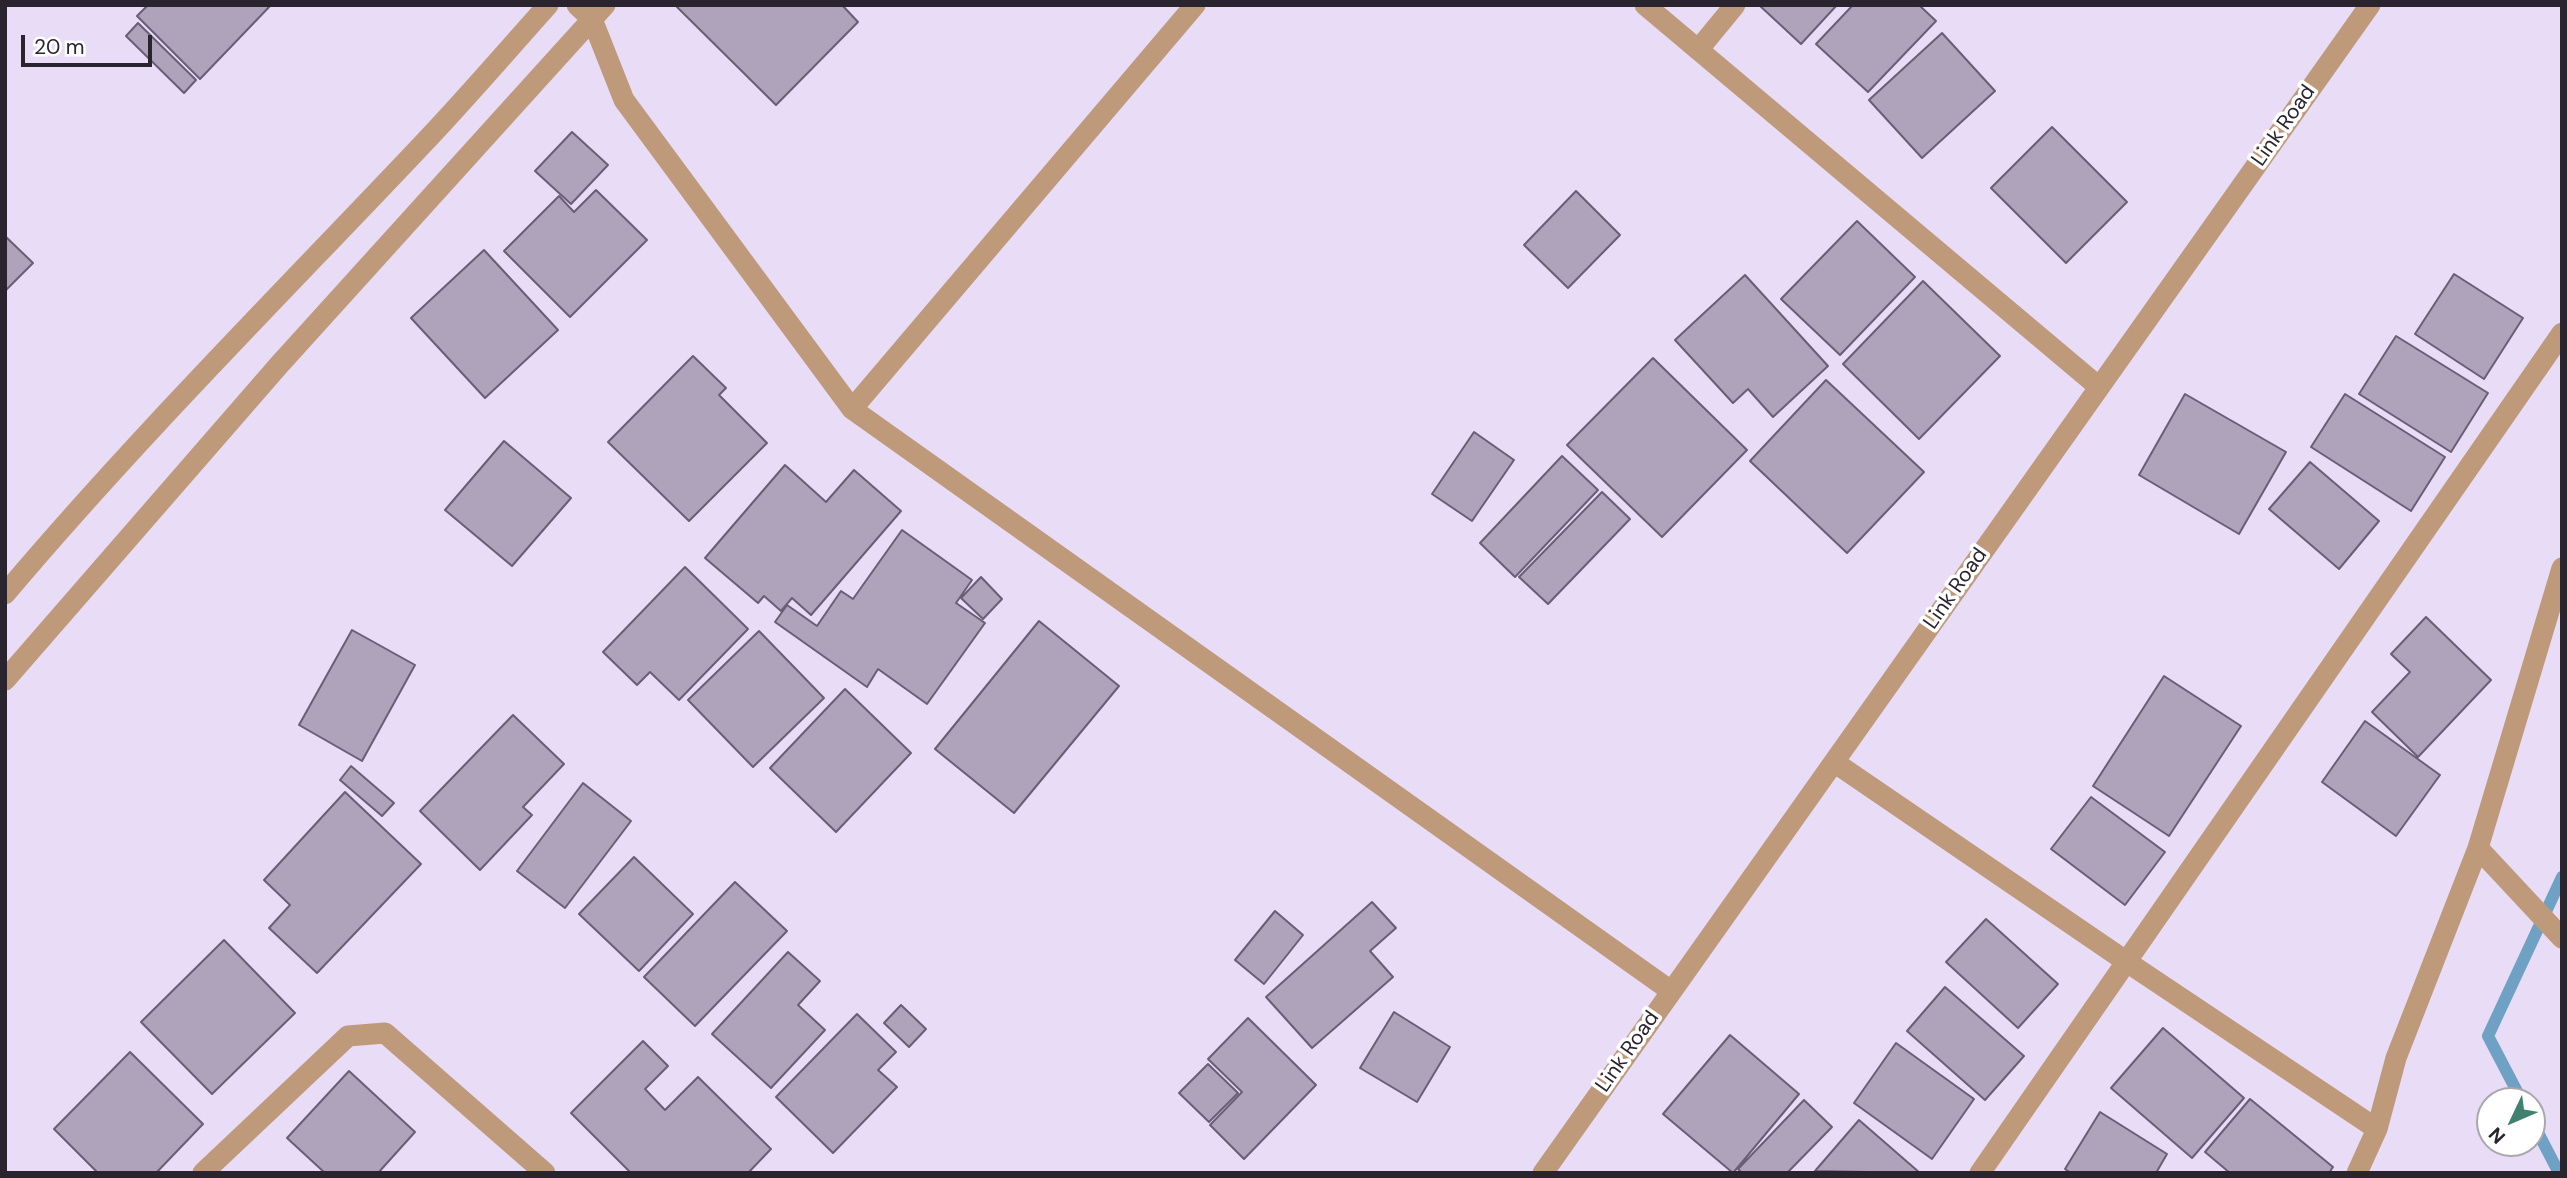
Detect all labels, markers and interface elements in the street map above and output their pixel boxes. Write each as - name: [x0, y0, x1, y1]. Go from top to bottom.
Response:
- scale bar: [24, 21, 156, 65]
- text: 20 m: [34, 33, 85, 61]
- street label: Link Road: [2247, 81, 2321, 171]
- street label: Link Road: [1919, 544, 1993, 634]
- street label: Link Road: [1591, 1007, 1665, 1097]
- north arrow: [2476, 1087, 2546, 1157]
- text: N: [2483, 1122, 2511, 1149]

